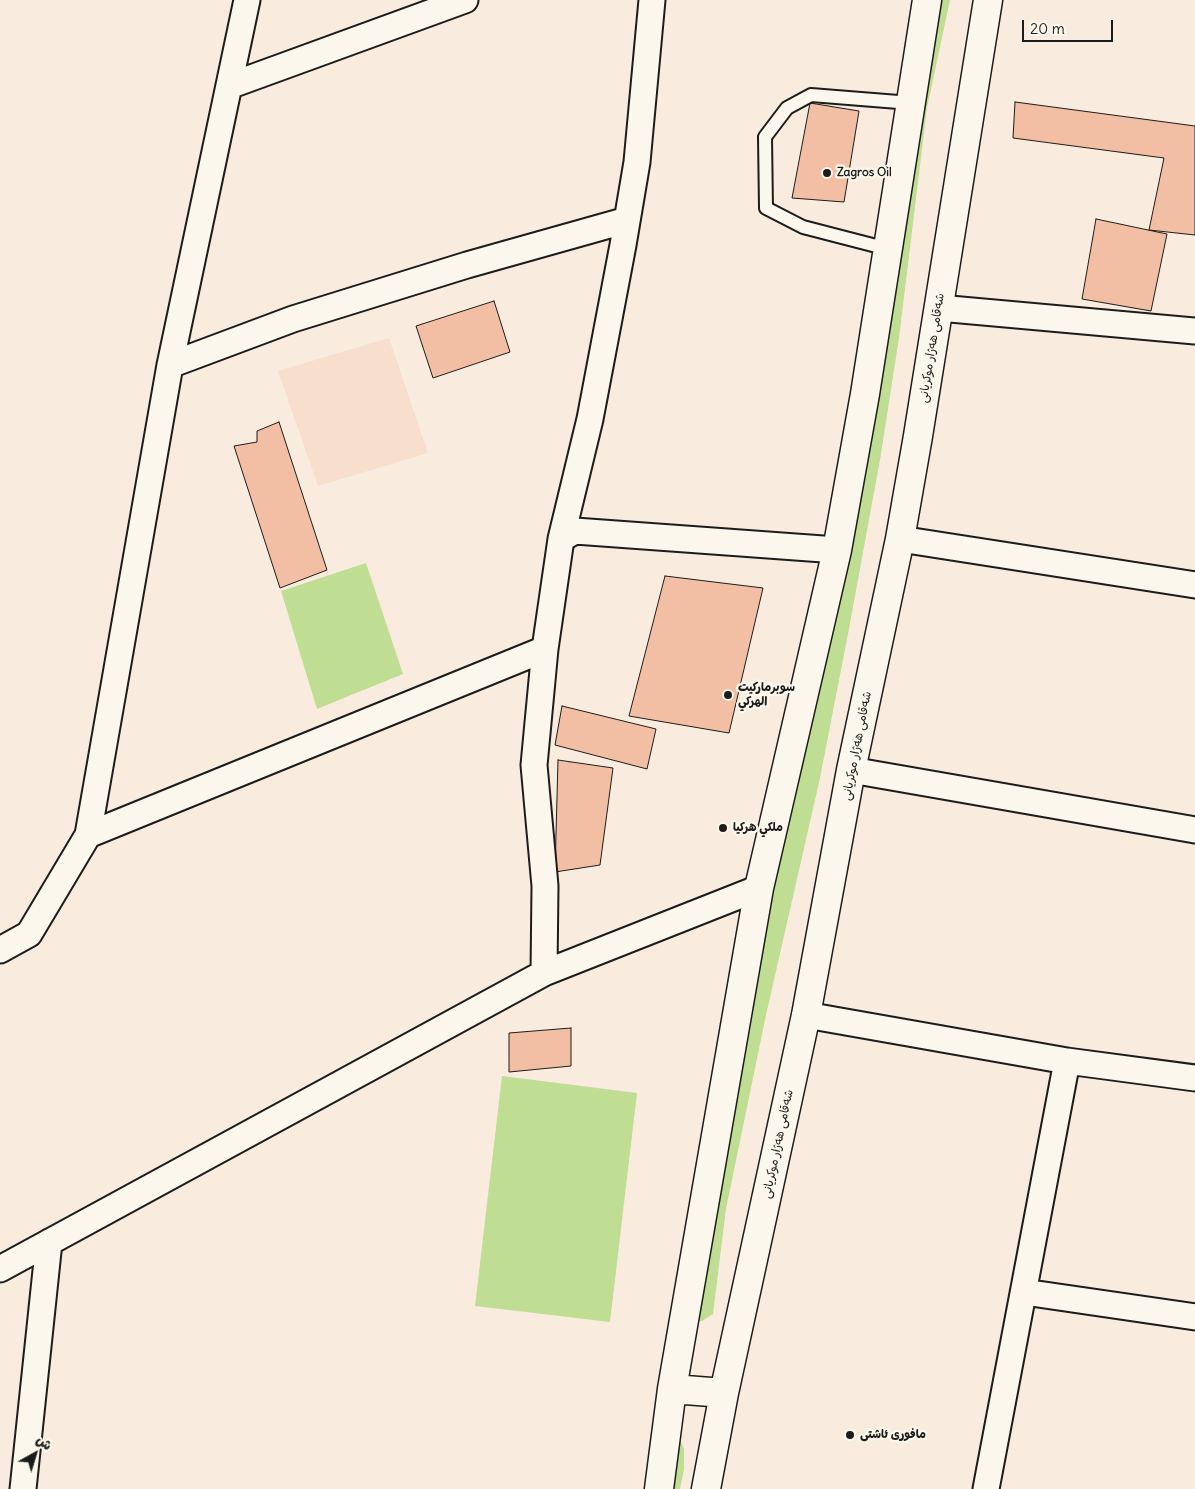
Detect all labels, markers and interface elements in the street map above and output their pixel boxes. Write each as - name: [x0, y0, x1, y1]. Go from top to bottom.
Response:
- scale bar: [1025, 10, 1116, 42]
- text: 20 m: [1030, 19, 1065, 38]
- place label: Zagros Oil: [837, 166, 892, 180]
- marker: Zagros Oil: [821, 167, 833, 179]
- street label: شەقامی ھەژار موکریانی: [916, 292, 948, 404]
- place label: سوبرماركيت الهركي: [738, 681, 795, 709]
- marker: سوبرماركيت الهركي: [722, 689, 734, 701]
- street label: شەقامی ھەژار موکریانی: [839, 690, 875, 802]
- place label: ملكي هركيا: [733, 821, 783, 835]
- marker: ملكي هركيا: [717, 822, 729, 834]
- street label: شەقامی ھەژار موکریانی: [759, 1088, 797, 1200]
- place label: مافوری ئاشتی: [860, 1428, 926, 1442]
- north arrow: [10, 1429, 60, 1479]
- marker: مافوری ئاشتی: [844, 1429, 856, 1441]
- text: ش: [33, 1431, 56, 1454]

